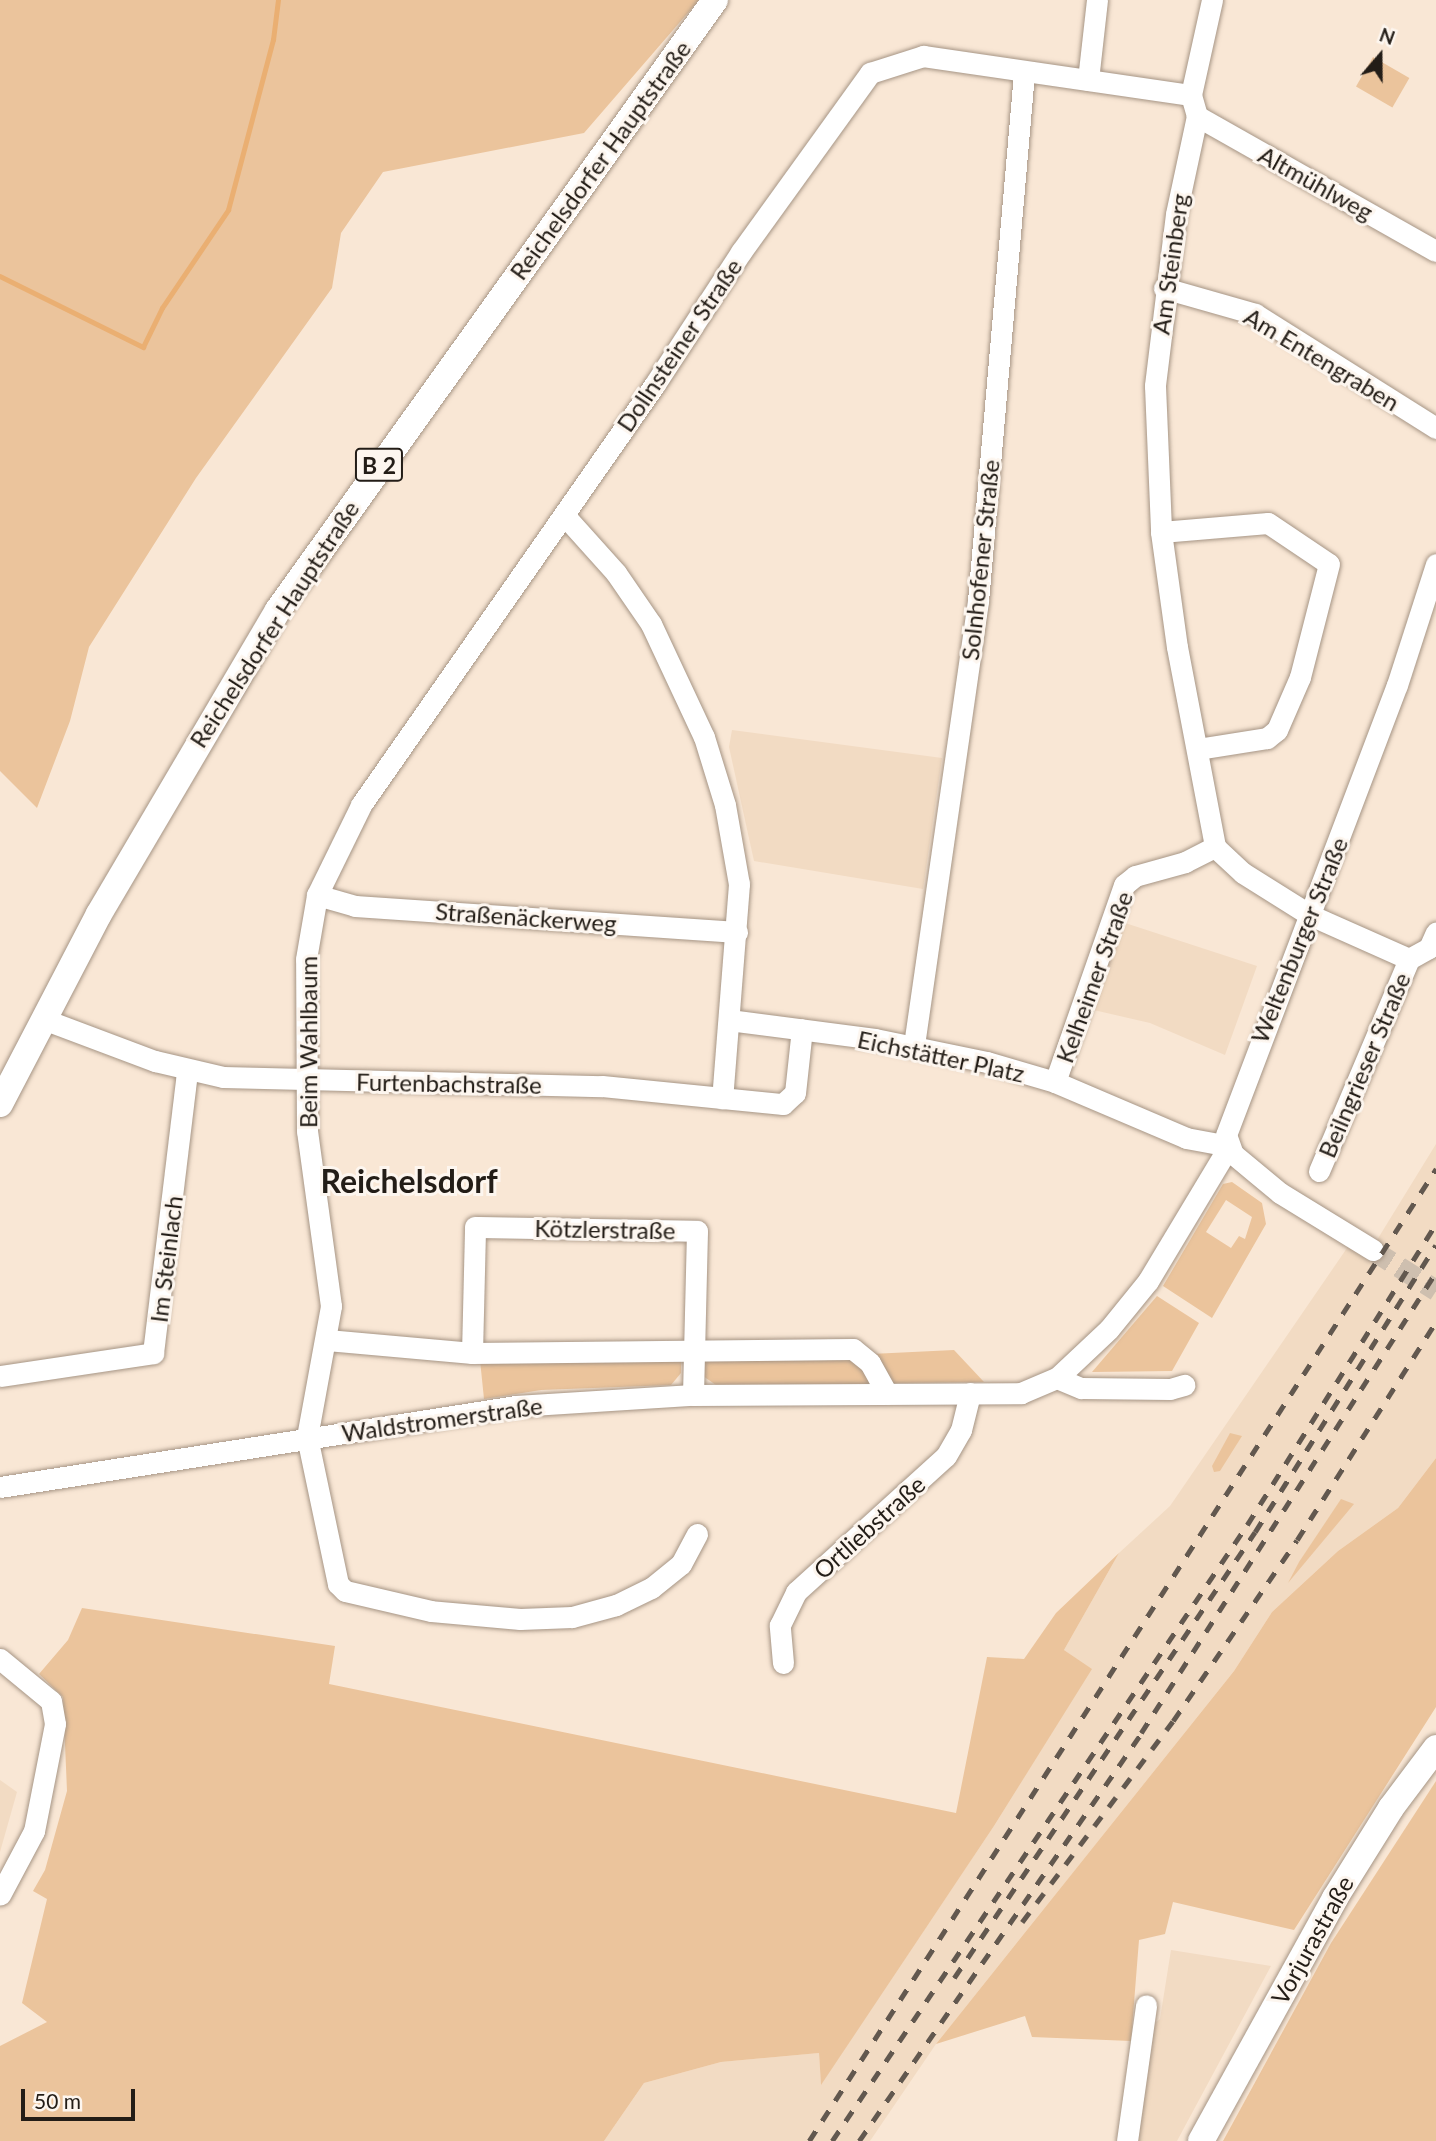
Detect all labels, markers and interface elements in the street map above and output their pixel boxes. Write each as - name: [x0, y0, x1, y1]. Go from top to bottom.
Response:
- north arrow: [1345, 21, 1415, 91]
- text: N: [1377, 22, 1398, 49]
- street label: Reichelsdorfer Hauptstraße: [503, 35, 697, 285]
- street label: Altmühlweg: [1254, 140, 1378, 226]
- street label: Am Steinberg: [1146, 192, 1194, 336]
- street label: Dollnsteiner Straße: [610, 253, 748, 437]
- street label: Am Entengraben: [1239, 301, 1405, 417]
- road number: B 2: [354, 446, 404, 485]
- street label: Solnhofener Straße: [955, 458, 1005, 662]
- street label: Reichelsdorfer Hauptstraße: [183, 495, 365, 753]
- street label: Weltenburger Straße: [1244, 833, 1354, 1047]
- street label: Kelheimer Straße: [1050, 887, 1138, 1067]
- street label: Straßenäckerweg: [434, 896, 618, 938]
- street label: Beim Wahlbaum: [294, 956, 322, 1128]
- street label: Beilngrieser Straße: [1312, 968, 1416, 1162]
- street label: Eichstätter Platz: [855, 1024, 1027, 1088]
- street label: Furtenbachstraße: [356, 1067, 542, 1099]
- district label: Reichelsdorf: [320, 1162, 498, 1200]
- street label: Im Steinlach: [144, 1194, 188, 1324]
- street label: Kötzlerstraße: [534, 1213, 676, 1245]
- street label: Waldstromerstraße: [340, 1391, 544, 1447]
- street label: Ortliebstraße: [807, 1469, 931, 1585]
- street label: Vorjurastraße: [1265, 1871, 1359, 2009]
- scale bar: [24, 2074, 138, 2118]
- text: 50 m: [34, 2088, 81, 2113]

